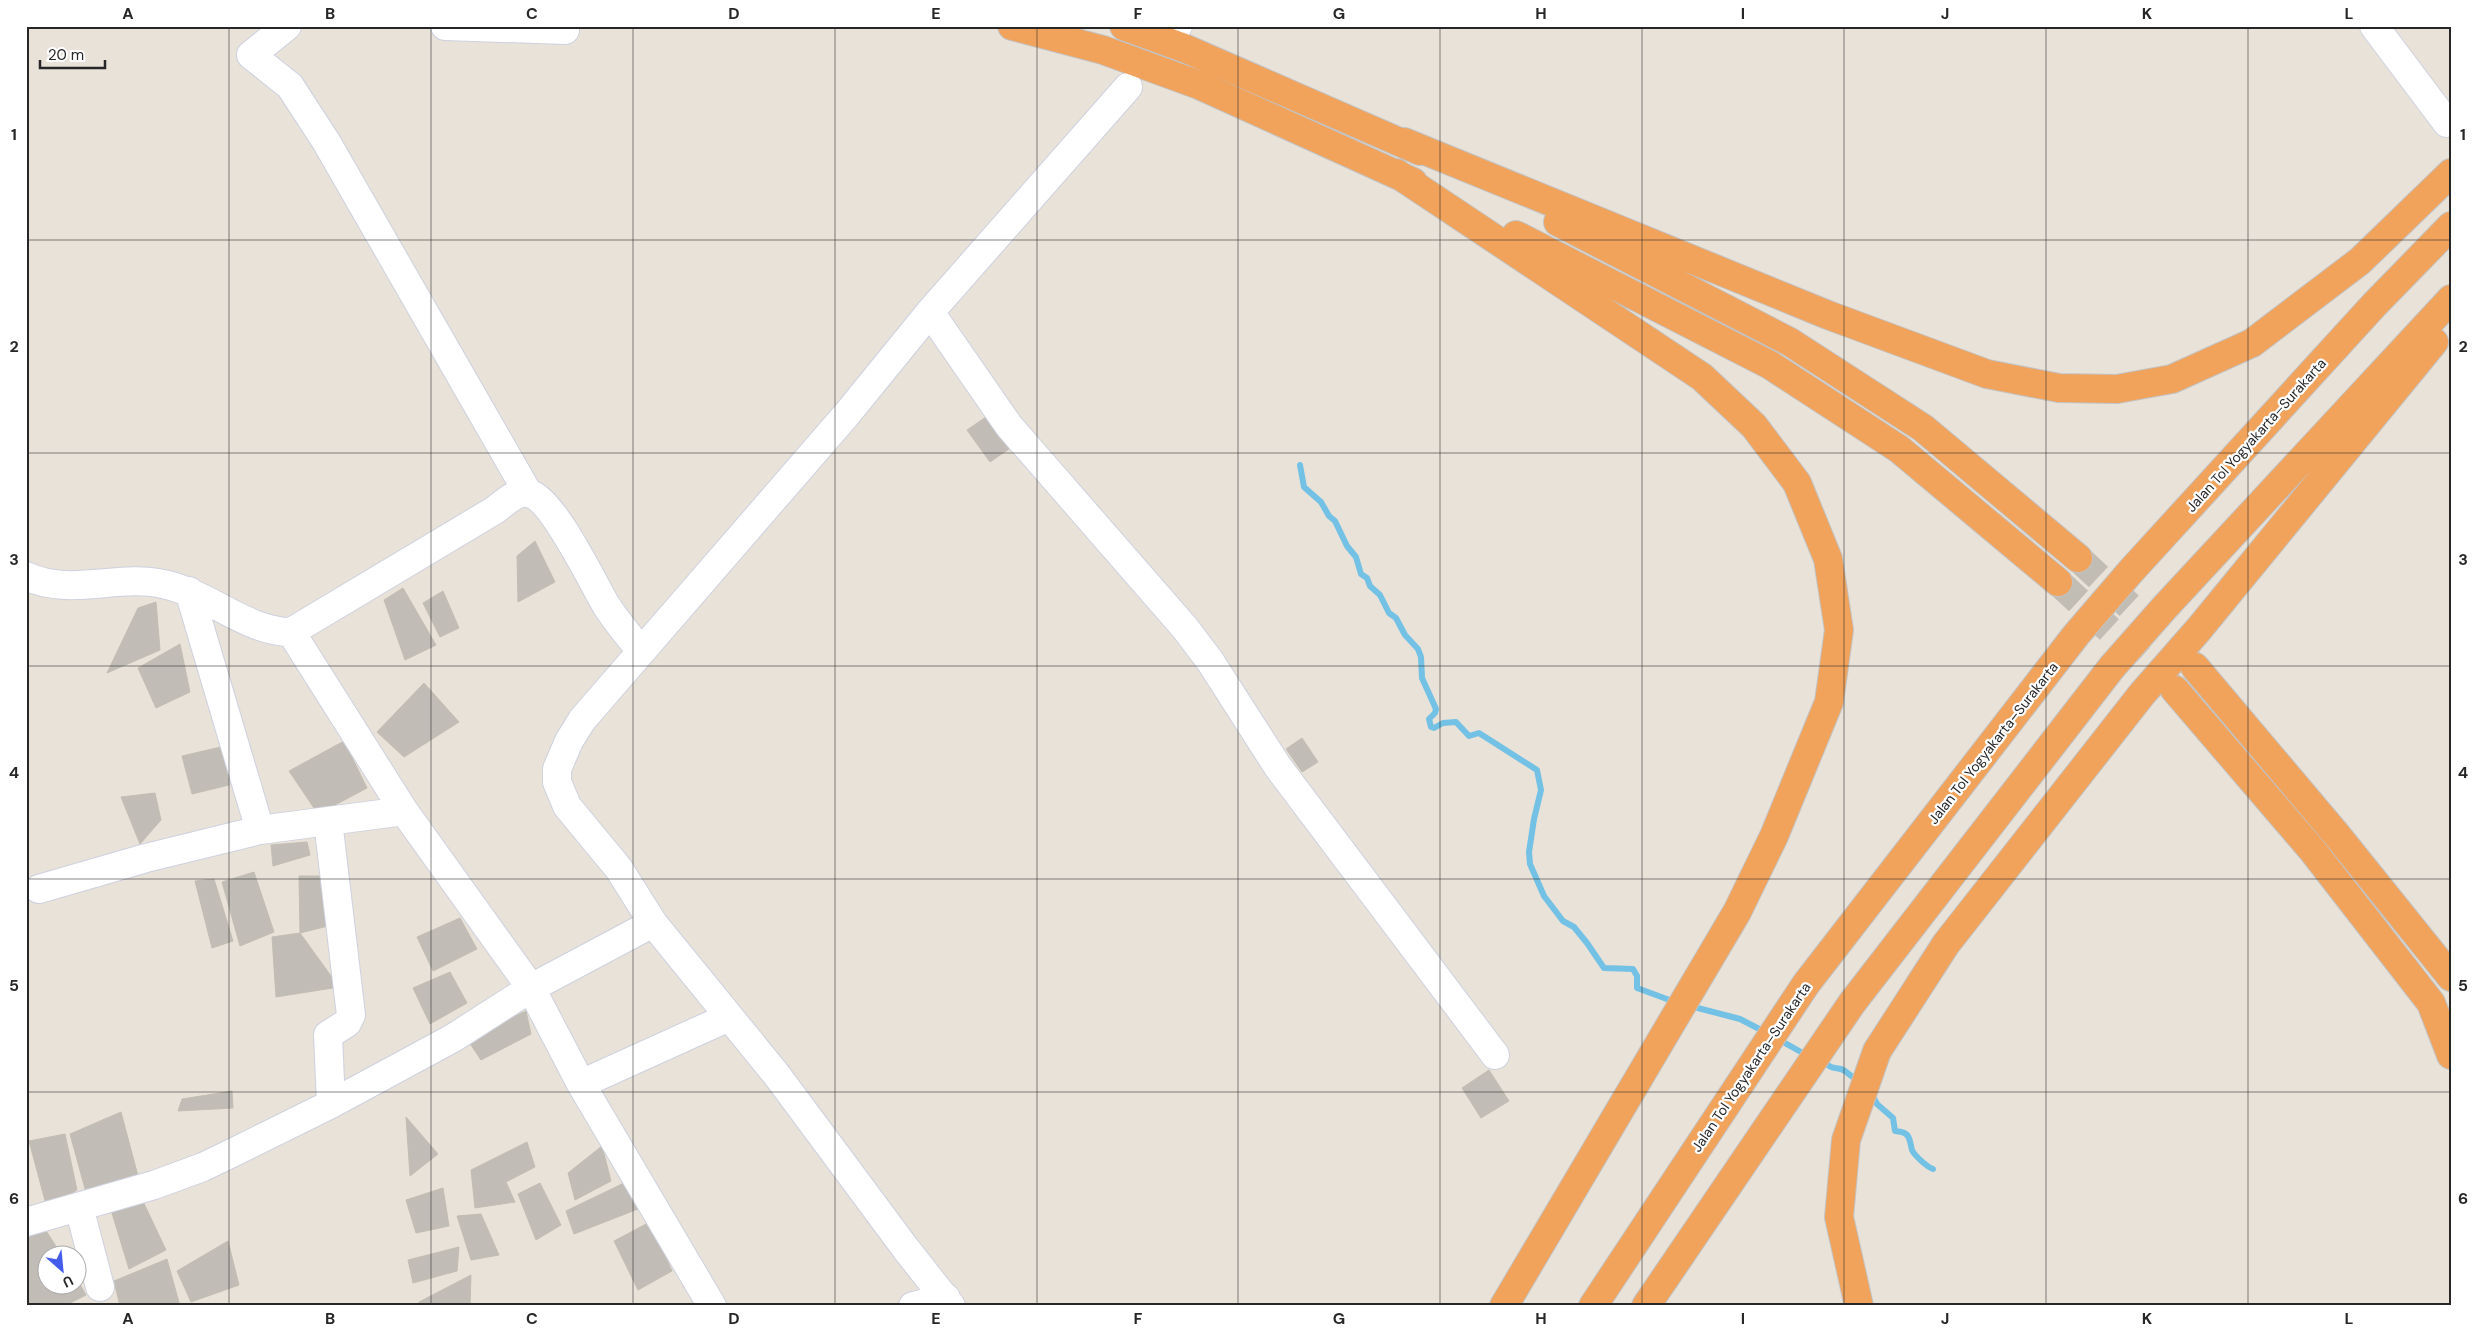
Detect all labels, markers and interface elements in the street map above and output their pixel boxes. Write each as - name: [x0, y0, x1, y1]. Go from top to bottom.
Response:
- text: A: [122, 3, 134, 24]
- text: B: [325, 3, 335, 24]
- text: C: [526, 3, 538, 24]
- text: D: [728, 3, 740, 24]
- text: E: [931, 3, 941, 24]
- text: F: [1134, 3, 1143, 24]
- text: G: [1333, 3, 1345, 24]
- text: H: [1535, 3, 1547, 24]
- text: I: [1741, 3, 1745, 24]
- text: J: [1941, 3, 1949, 24]
- text: K: [2142, 3, 2153, 24]
- text: L: [2345, 3, 2354, 24]
- scale bar: [40, 38, 105, 70]
- text: 20 m: [48, 45, 84, 65]
- text: 1: [11, 124, 17, 145]
- text: 1: [2460, 124, 2466, 145]
- text: 2: [9, 336, 19, 357]
- text: 2: [2458, 336, 2468, 357]
- street label: Jalan Tol Yogyakarta–Surakarta: [2182, 354, 2330, 516]
- text: 3: [9, 549, 19, 570]
- text: 3: [2458, 549, 2468, 570]
- street label: Jalan Tol Yogyakarta–Surakarta: [1924, 658, 2062, 828]
- text: 4: [9, 762, 19, 783]
- text: 4: [2458, 762, 2468, 783]
- text: 5: [9, 975, 19, 996]
- text: 5: [2458, 975, 2468, 996]
- street label: Jalan Tol Yogyakarta–Surakarta: [1687, 979, 1815, 1155]
- text: 6: [9, 1188, 19, 1209]
- text: 6: [2458, 1188, 2468, 1209]
- north arrow: [38, 1244, 88, 1294]
- text: U: [60, 1271, 76, 1292]
- text: A: [122, 1308, 134, 1329]
- text: B: [325, 1308, 335, 1329]
- text: C: [526, 1308, 538, 1329]
- text: D: [728, 1308, 740, 1329]
- text: E: [931, 1308, 941, 1329]
- text: F: [1134, 1308, 1143, 1329]
- text: G: [1333, 1308, 1345, 1329]
- text: H: [1535, 1308, 1547, 1329]
- text: I: [1741, 1308, 1745, 1329]
- text: J: [1941, 1308, 1949, 1329]
- text: K: [2142, 1308, 2153, 1329]
- text: L: [2345, 1308, 2354, 1329]

